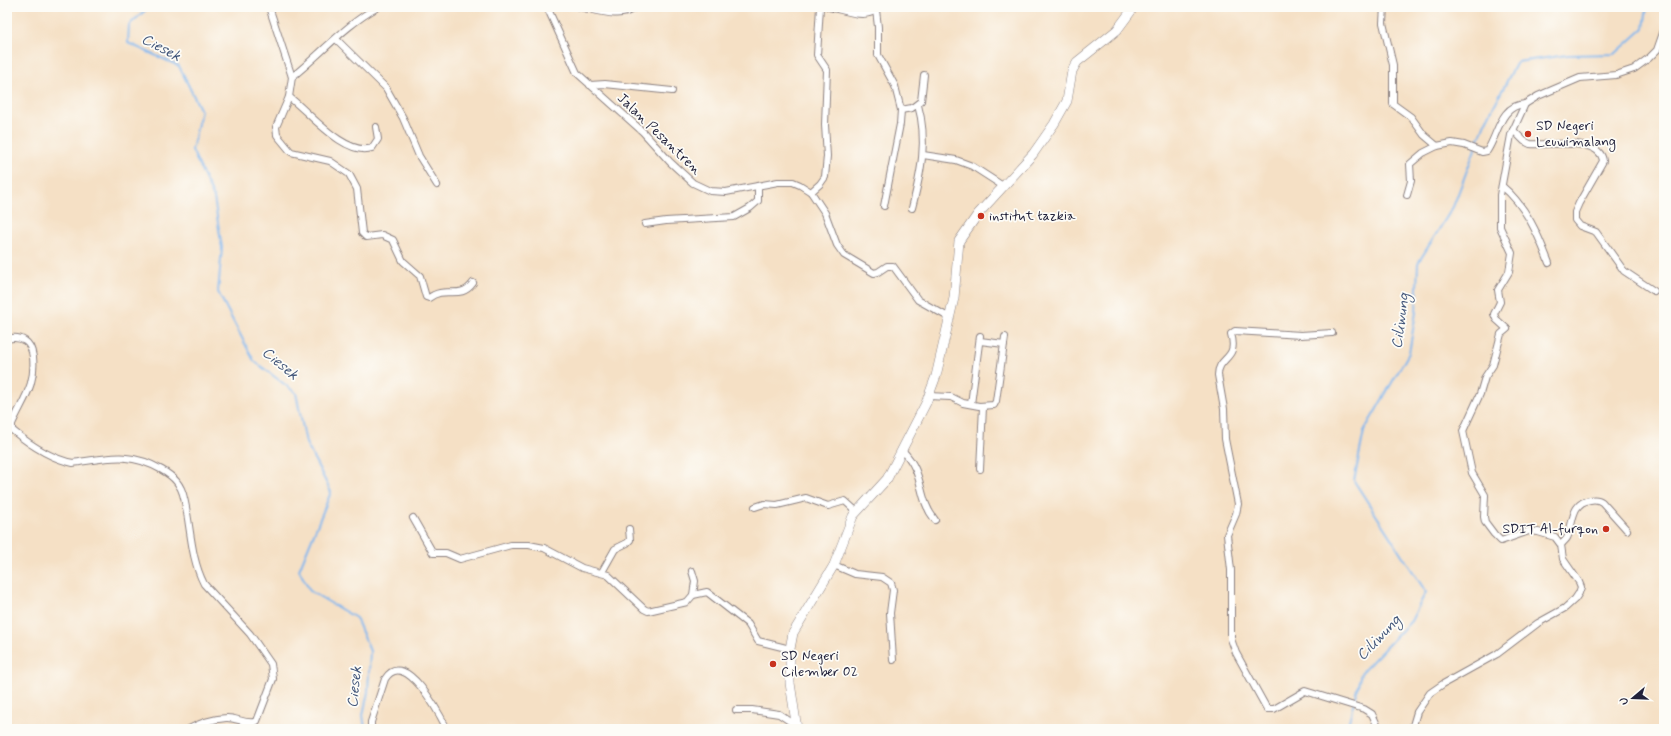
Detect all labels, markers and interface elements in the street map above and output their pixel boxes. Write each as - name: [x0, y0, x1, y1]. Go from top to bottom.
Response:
- water label: Ciesek: [138, 29, 185, 67]
- street label: Jalan Pesantren: [613, 89, 705, 179]
- place label: SD Negeri Leuwimalang: [1536, 117, 1616, 152]
- marker: SD Negeri Leuwimalang: [1523, 129, 1533, 139]
- place label: institut tazkia: [989, 207, 1076, 225]
- marker: institut tazkia: [976, 211, 986, 221]
- water label: Ciliwung: [1387, 291, 1416, 350]
- water label: Ciesek: [257, 343, 303, 386]
- place label: SDIT Al-furqon: [1502, 520, 1598, 538]
- marker: SDIT Al-furqon: [1601, 524, 1611, 534]
- water label: Ciliwung: [1352, 610, 1407, 666]
- place label: SD Negeri Cilember 02: [781, 647, 858, 681]
- marker: SD Negeri Cilember 02: [768, 659, 778, 669]
- water label: Ciesek: [343, 664, 367, 709]
- north arrow: [1613, 678, 1653, 718]
- text: U: [1617, 695, 1632, 707]

